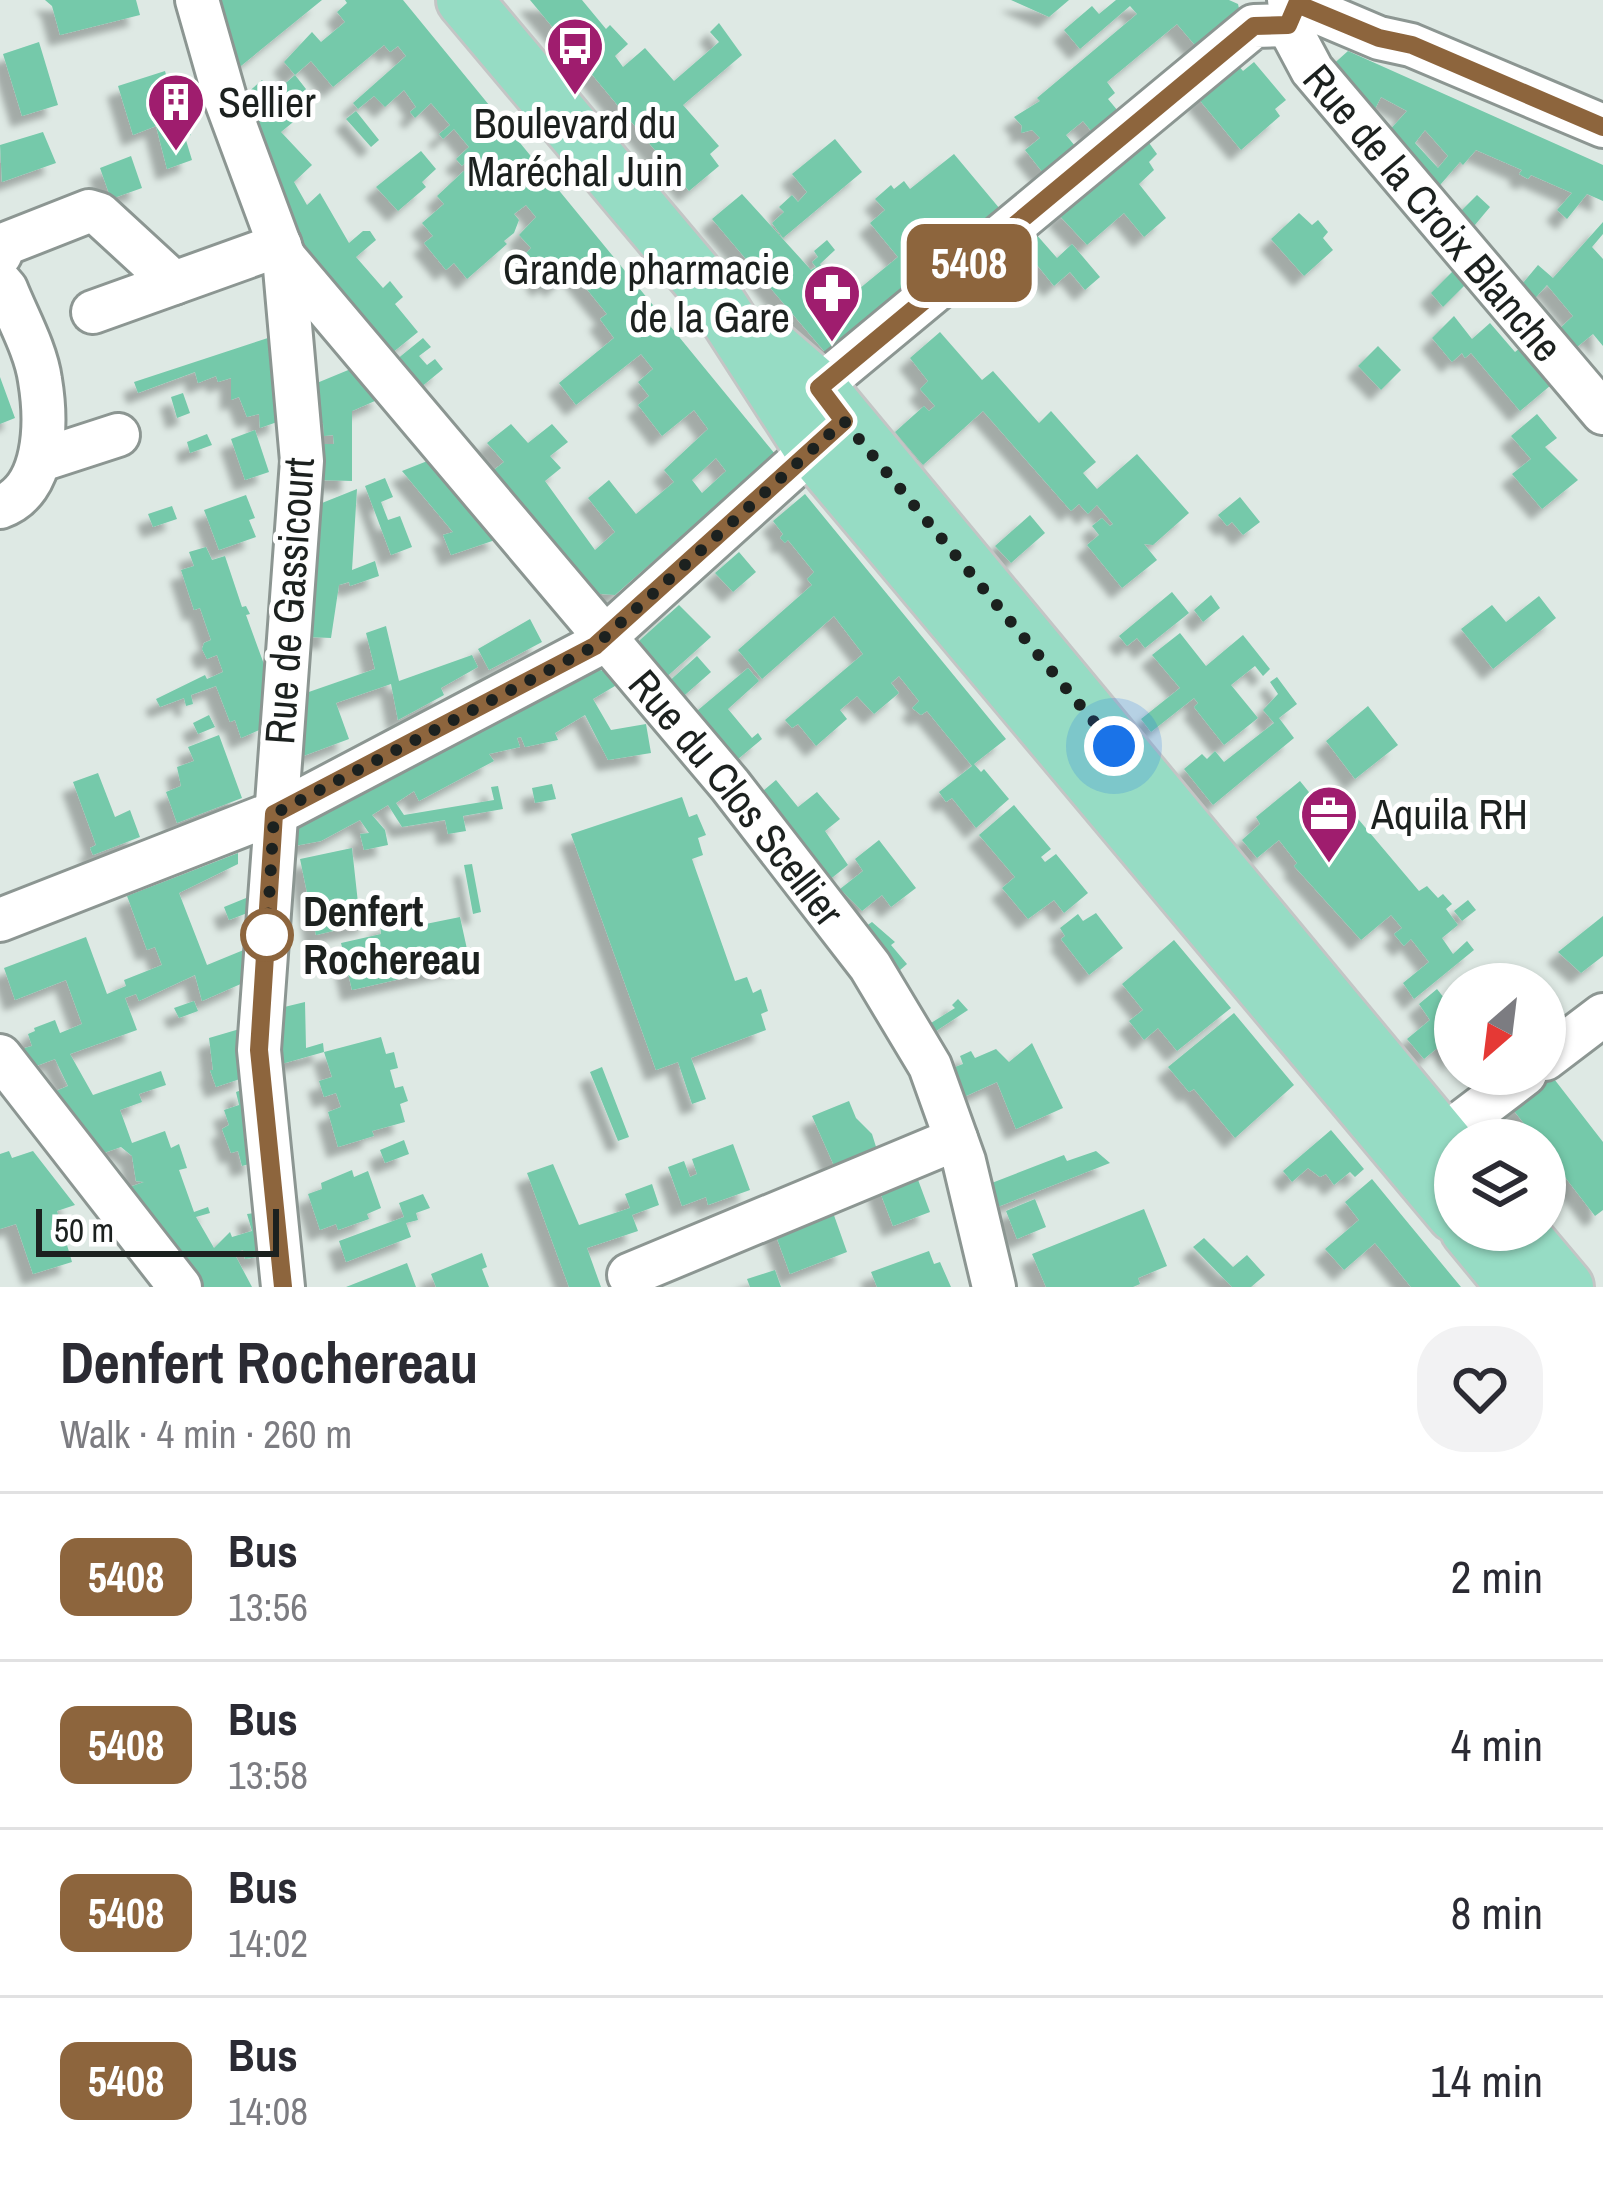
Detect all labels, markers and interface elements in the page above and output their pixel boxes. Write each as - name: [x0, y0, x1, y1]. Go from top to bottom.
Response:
- bus stop icon: Boulevard du Maréchal Juin: [544, 15, 606, 97]
- street label: Rue de la Croix Blanche: [1291, 52, 1575, 373]
- building icon: Sellier: [145, 71, 207, 153]
- place label: Sellier: [218, 74, 316, 130]
- place label: Boulevard du Maréchal Juin: [467, 95, 683, 199]
- line badge: 5408: [885, 224, 1053, 302]
- text: 5408: [931, 235, 1007, 291]
- place label: Grande pharmacie de la Gare: [503, 241, 790, 345]
- pharmacy icon: Grande pharmacie de la Gare: [801, 262, 863, 344]
- street label: Rue de Gassicourt: [251, 456, 327, 746]
- street label: Rue du Clos Scellier: [616, 658, 857, 938]
- your location: [1084, 716, 1144, 776]
- office icon: Aquila RH: [1298, 783, 1360, 865]
- place label: Aquila RH: [1370, 786, 1528, 842]
- place label: Denfert Rochereau: [303, 883, 481, 987]
- marker: Denfert Rochereau: [242, 910, 292, 960]
- north arrow: [1434, 963, 1566, 1095]
- map controls: [1434, 963, 1566, 1251]
- button: layers: [1434, 1119, 1566, 1251]
- scale bar: [36, 1203, 279, 1256]
- text: 50 m: [54, 1208, 114, 1252]
- text: Denfert Rochereau: [60, 1324, 478, 1401]
- button: heart: [1417, 1326, 1543, 1452]
- text: Walk · 4 min · 260 m: [60, 1408, 352, 1460]
- text: Bus: [228, 1520, 298, 1581]
- text: 2 min: [1451, 1546, 1543, 1607]
- text: 5408: [88, 1549, 164, 1605]
- text: 13:56: [228, 1581, 308, 1633]
- text: Bus: [228, 1688, 298, 1749]
- text: 4 min: [1451, 1714, 1543, 1775]
- text: 5408: [88, 1717, 164, 1773]
- text: 13:58: [228, 1749, 308, 1801]
- text: Bus: [228, 1856, 298, 1917]
- text: 8 min: [1451, 1882, 1543, 1943]
- text: 5408: [88, 1885, 164, 1941]
- text: 14:02: [228, 1917, 308, 1969]
- text: Bus: [228, 2024, 298, 2085]
- text: 14 min: [1430, 2050, 1543, 2111]
- text: 5408: [88, 2053, 164, 2109]
- text: 14:08: [228, 2085, 308, 2137]

